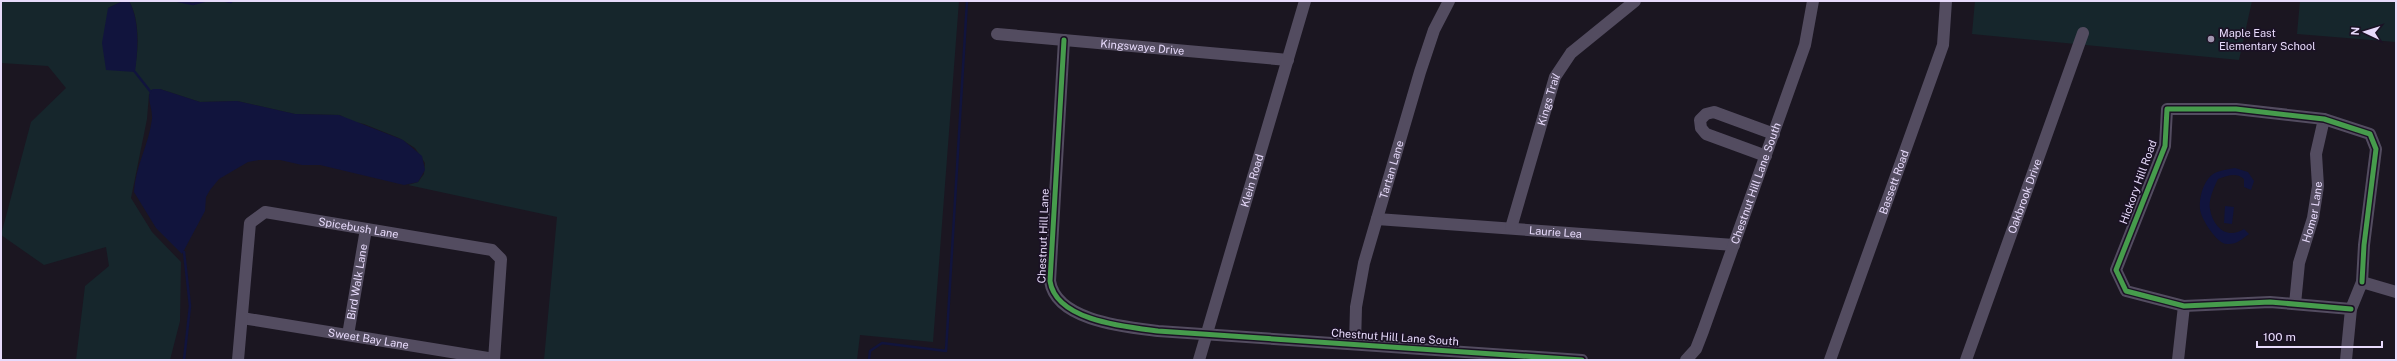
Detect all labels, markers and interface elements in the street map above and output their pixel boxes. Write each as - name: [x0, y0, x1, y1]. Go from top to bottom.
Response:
- north arrow: [2345, 12, 2385, 52]
- place label: Maple East Elementary School: [2219, 27, 2316, 52]
- text: N: [2349, 27, 2361, 36]
- marker: Maple East Elementary School: [2206, 34, 2216, 44]
- street label: Kingswaye Drive: [1100, 37, 1185, 57]
- street label: Kings Trail: [1535, 71, 1562, 127]
- street label: Chestnut Hill Lane South: [1729, 121, 1783, 246]
- street label: Hickory Hill Road: [2117, 138, 2159, 226]
- street label: Tartan Lane: [1377, 139, 1406, 200]
- street label: Bassett Road: [1877, 148, 1911, 216]
- street label: Klein Road: [1238, 153, 1265, 209]
- street label: Oakbrook Drive: [2006, 157, 2044, 235]
- street label: Homer Lane: [2300, 181, 2324, 244]
- street label: Chestnut Hill Lane: [1035, 188, 1051, 284]
- street label: Spicebush Lane: [317, 215, 400, 240]
- street label: Laurie Lea: [1529, 224, 1582, 240]
- street label: Bird Walk Lane: [345, 243, 369, 320]
- scale bar: [2257, 323, 2382, 349]
- street label: Sweet Bay Lane: [327, 326, 410, 351]
- street label: Chestnut Hill Lane South: [1331, 327, 1459, 347]
- text: 100 m: [2263, 330, 2296, 344]

